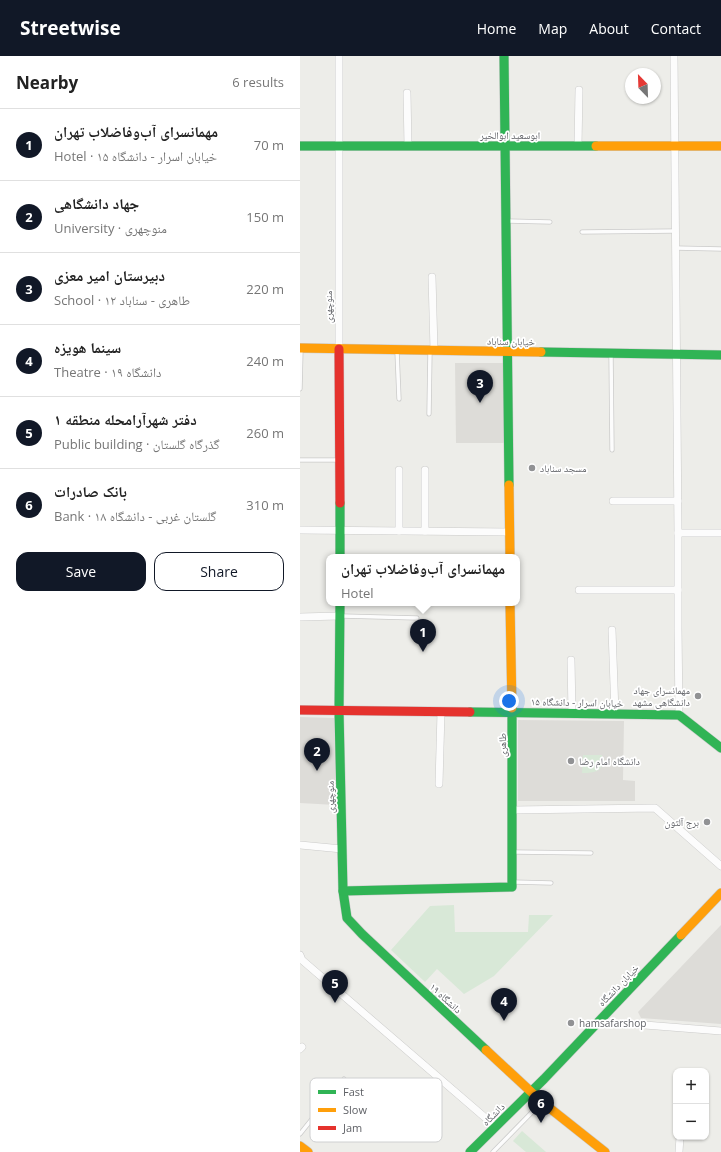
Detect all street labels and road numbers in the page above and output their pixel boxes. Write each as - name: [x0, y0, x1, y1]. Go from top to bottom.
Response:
- street label: ابوسعید ابوالخیر: [479, 128, 540, 142]
- street label: منوچهری: [321, 290, 335, 323]
- street label: خیابان سناباد: [487, 334, 536, 348]
- street label: خیابان اسرار - دانشگاه ۱۵: [531, 694, 624, 710]
- street label: طاهری: [495, 732, 509, 757]
- street label: منوچهری: [323, 780, 337, 813]
- street label: خیابان دانشگاه: [594, 960, 642, 1009]
- street label: دانشگاه ۱۹: [427, 980, 465, 1016]
- street label: دانشگاه: [478, 1099, 508, 1129]

